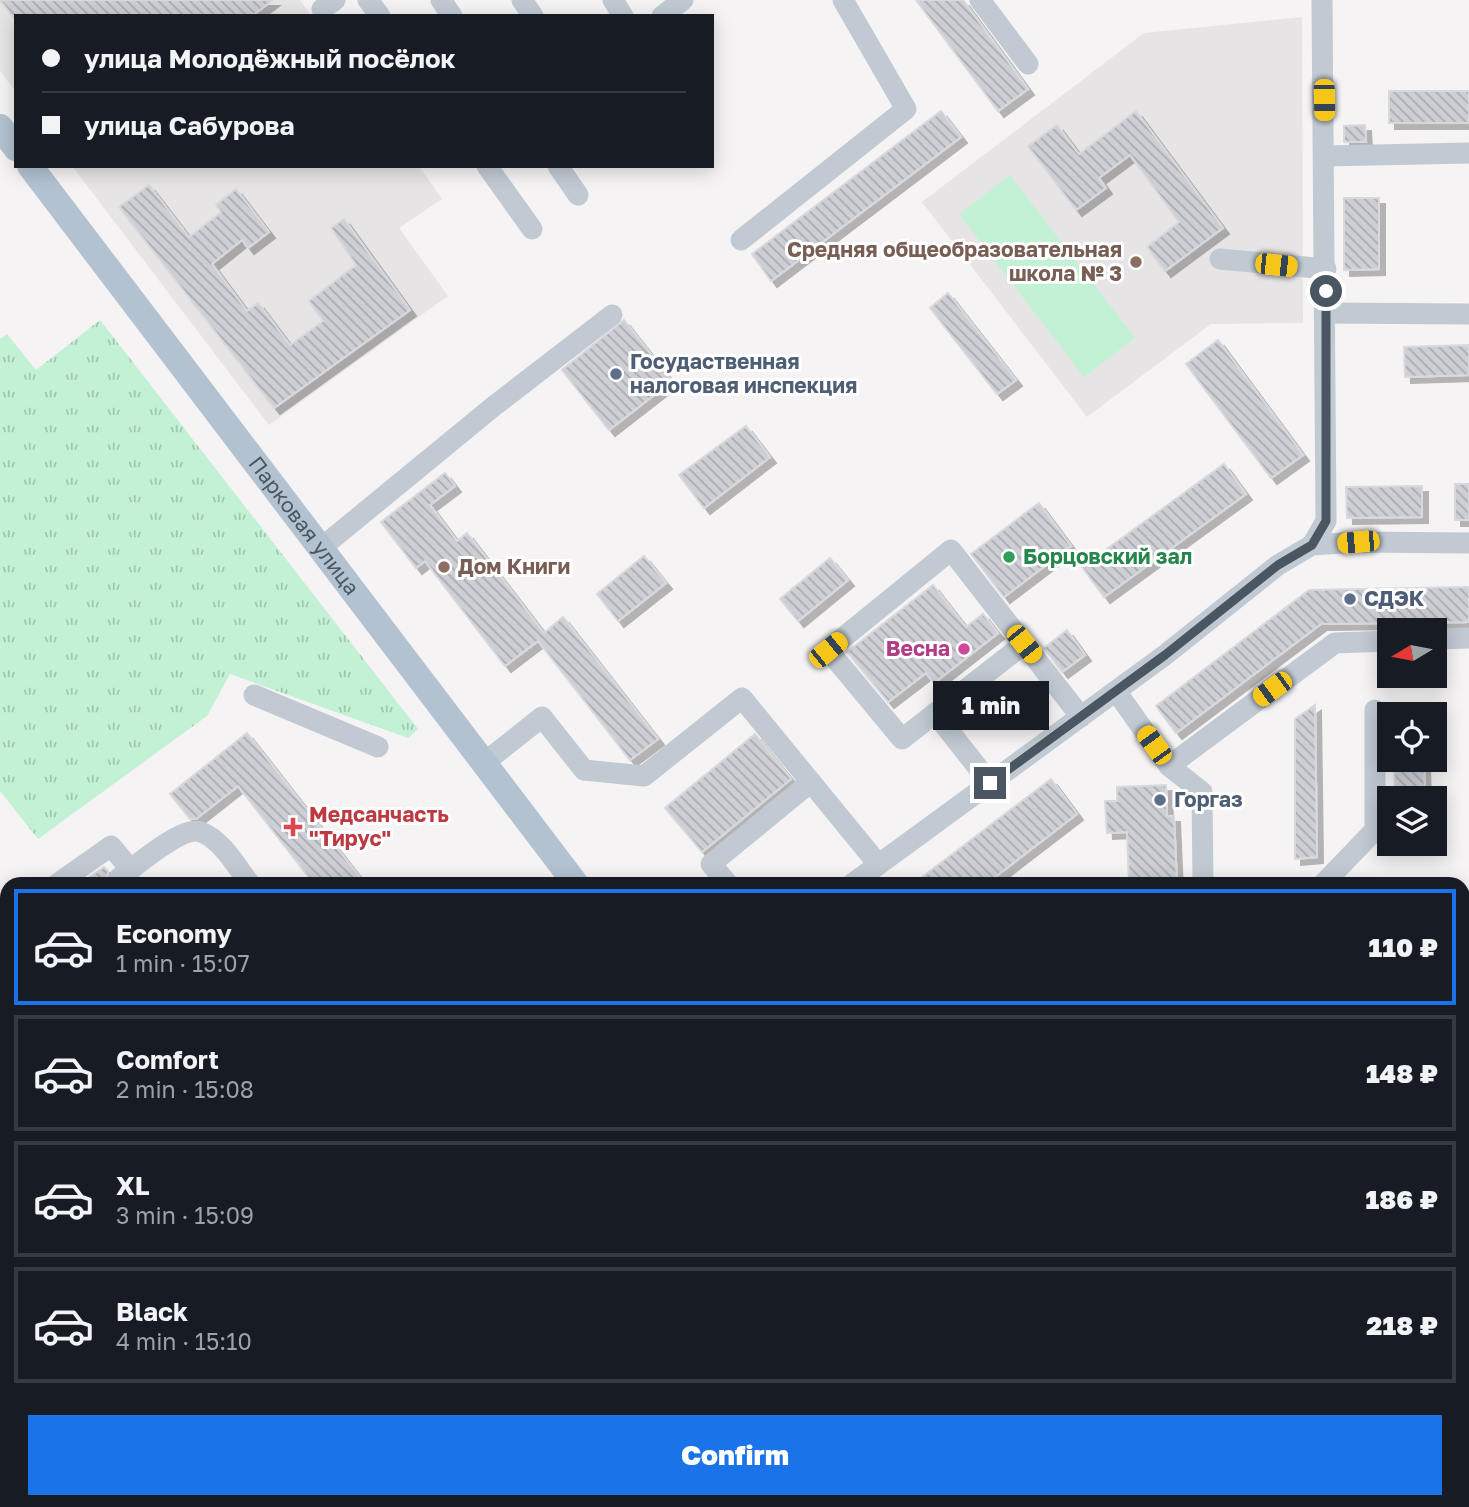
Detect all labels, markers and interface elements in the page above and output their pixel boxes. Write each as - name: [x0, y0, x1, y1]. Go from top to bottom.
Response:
- text: улица Молодёжный посёлок: [84, 43, 456, 74]
- car: [1314, 79, 1335, 121]
- text: улица Сабурова: [84, 110, 295, 141]
- place label: Средняя общеобразовательная школа № 3: [787, 236, 1122, 286]
- car: [1255, 252, 1298, 278]
- marker: Средняя общеобразовательная школа № 3: [1128, 254, 1144, 270]
- route start: [1310, 275, 1342, 307]
- place label: Госудаственная налоговая инспекция: [630, 348, 857, 398]
- marker: Госудаственная налоговая инспекция: [608, 366, 624, 382]
- street label: Парковая улица: [243, 451, 365, 600]
- car: [1337, 530, 1380, 554]
- place label: Борцовский зал: [1023, 543, 1192, 569]
- marker: Борцовский зал: [1001, 549, 1017, 565]
- place label: Дом Книги: [458, 553, 570, 579]
- marker: Дом Книги: [436, 559, 452, 575]
- place label: СДЭК: [1364, 585, 1425, 611]
- marker: СДЭК: [1342, 591, 1358, 607]
- north arrow: [1377, 618, 1447, 688]
- map controls: [1377, 618, 1447, 856]
- car: [1003, 621, 1046, 667]
- car: [806, 629, 851, 671]
- place label: Весна: [886, 635, 950, 661]
- marker: Весна: [956, 641, 972, 657]
- car: [1249, 668, 1296, 710]
- callout: 1 min: [932, 682, 1048, 730]
- text: 1 min: [962, 691, 1020, 719]
- button: locate: [1377, 702, 1447, 772]
- car: [1134, 722, 1175, 768]
- route end: [974, 767, 1006, 799]
- place label: Горгаз: [1174, 786, 1243, 812]
- button: layers: [1377, 786, 1447, 856]
- marker: Горгаз: [1152, 792, 1168, 808]
- place label: Медсанчасть "Тирус": [309, 801, 449, 851]
- marker: Медсанчасть "Тирус": [283, 817, 303, 837]
- icon: car: [32, 916, 95, 979]
- text: Economy: [116, 918, 232, 949]
- text: 110 ₽: [1369, 932, 1438, 963]
- text: 1 min · 15:07: [116, 949, 250, 977]
- icon: car: [32, 1042, 95, 1105]
- text: Comfort: [116, 1044, 219, 1075]
- text: 148 ₽: [1366, 1058, 1438, 1089]
- text: 2 min · 15:08: [116, 1075, 254, 1103]
- icon: car: [32, 1168, 95, 1231]
- text: XL: [116, 1170, 150, 1201]
- text: 186 ₽: [1366, 1184, 1438, 1215]
- text: 3 min · 15:09: [116, 1201, 254, 1229]
- icon: car: [32, 1294, 95, 1357]
- text: Black: [116, 1296, 188, 1327]
- text: 218 ₽: [1366, 1310, 1438, 1341]
- text: 4 min · 15:10: [116, 1327, 252, 1355]
- button: Confirm: [28, 1415, 1442, 1495]

